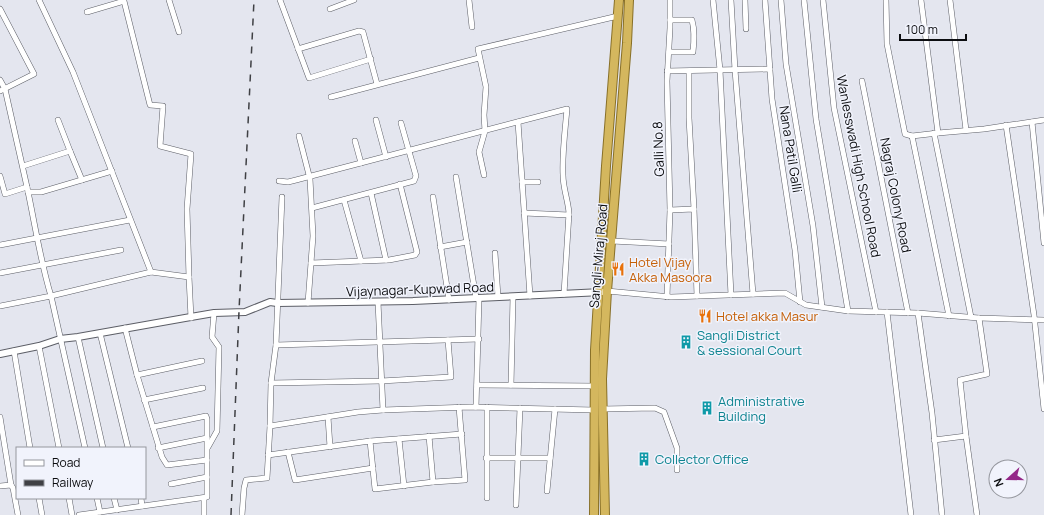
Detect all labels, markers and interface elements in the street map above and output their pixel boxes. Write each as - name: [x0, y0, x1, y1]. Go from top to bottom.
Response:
- scale bar: [900, 16, 966, 42]
- text: 100 m: [906, 21, 938, 38]
- street label: Wanlesswadi High School Road: [832, 73, 886, 259]
- street label: Nana Patil Galli: [775, 104, 807, 194]
- street label: Galli No.8: [648, 121, 668, 177]
- street label: Nagraj Colony Road: [876, 136, 916, 254]
- street label: Sangli-Miraj Road: [584, 203, 612, 309]
- place label: Hotel Vijay Akka Masoora: [629, 253, 712, 286]
- restaurant icon: Hotel Vijay Akka Masoora: [610, 261, 626, 277]
- street label: Vijaynagar-Kupwad Road: [346, 277, 494, 301]
- place label: Hotel akka Masur: [716, 307, 818, 325]
- restaurant icon: Hotel akka Masur: [697, 308, 713, 324]
- place label: Sangli District & sessional Court: [697, 326, 802, 359]
- building icon: Sangli District & sessional Court: [678, 334, 694, 350]
- place label: Administrative Building: [718, 392, 805, 425]
- building icon: Administrative Building: [699, 400, 715, 416]
- legend: [16, 447, 146, 499]
- place label: Collector Office: [655, 450, 749, 468]
- building icon: Collector Office: [636, 451, 652, 467]
- text: Road: [52, 454, 80, 471]
- north arrow: [988, 459, 1028, 499]
- text: Railway: [52, 474, 94, 491]
- text: N: [990, 476, 1007, 489]

